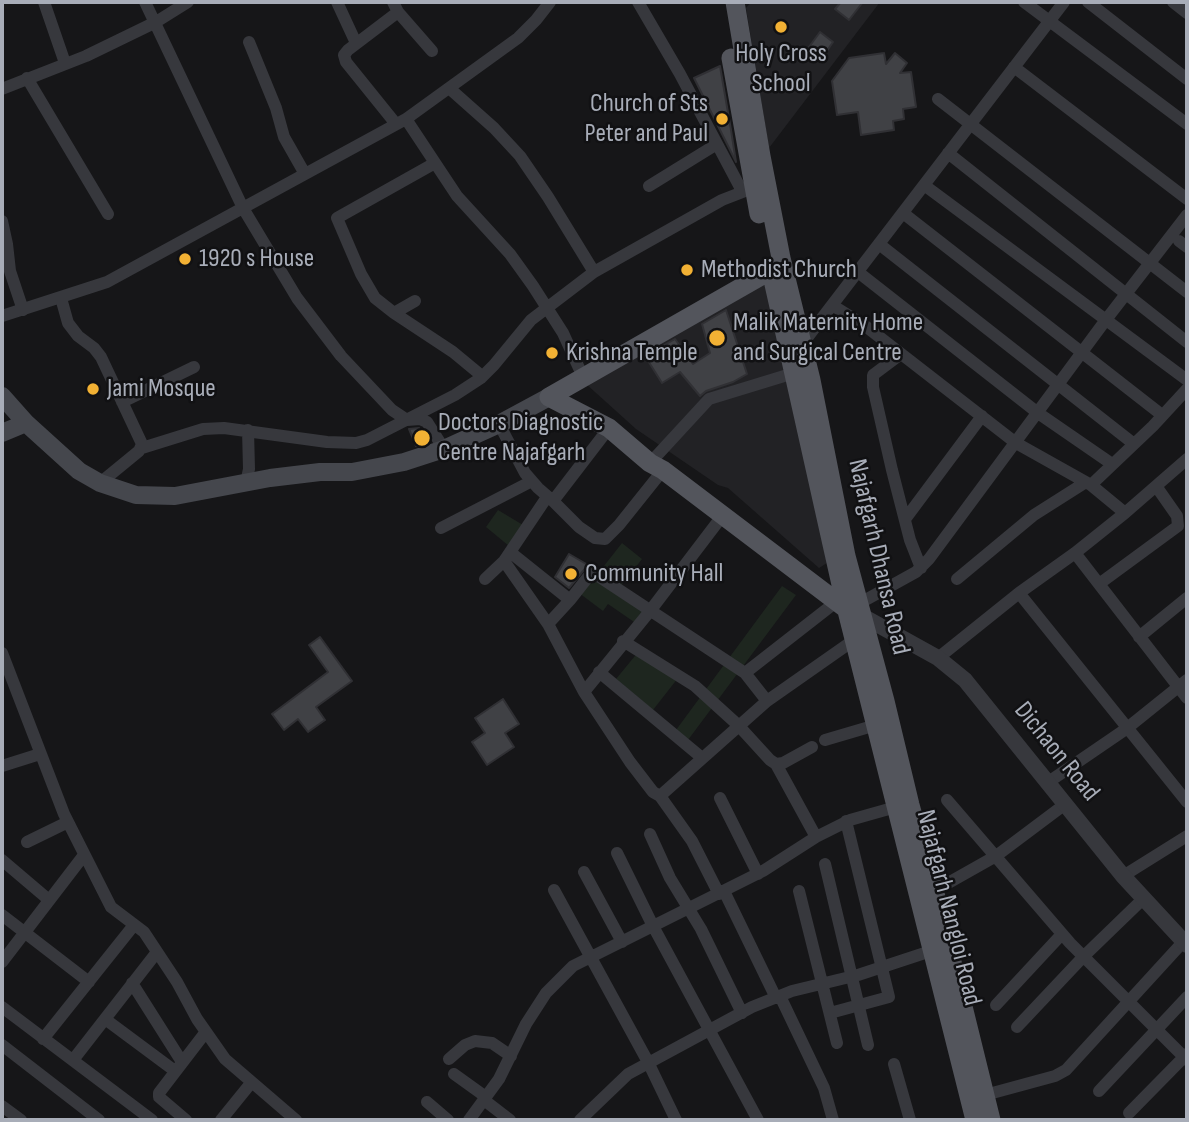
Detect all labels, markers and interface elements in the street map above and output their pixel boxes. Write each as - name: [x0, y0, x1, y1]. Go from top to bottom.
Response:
- marker: Holy Cross School: [773, 19, 789, 35]
- place label: Holy Cross School: [735, 38, 827, 100]
- place label: Church of Sts Peter and Paul: [584, 88, 708, 150]
- marker: Church of Sts Peter and Paul: [714, 111, 730, 127]
- place label: 1920 s House: [199, 243, 314, 275]
- marker: 1920 s House: [177, 251, 193, 267]
- place label: Methodist Church: [701, 254, 857, 286]
- marker: Methodist Church: [679, 262, 695, 278]
- place label: Malik Maternity Home and Surgical Centre: [733, 307, 923, 368]
- marker: Malik Maternity Home and Surgical Centre: [707, 328, 727, 348]
- place label: Krishna Temple: [566, 337, 698, 369]
- marker: Krishna Temple: [544, 345, 560, 361]
- place label: Jami Mosque: [107, 373, 216, 405]
- marker: Jami Mosque: [85, 381, 101, 397]
- place label: Doctors Diagnostic Centre Najafgarh: [438, 407, 603, 468]
- marker: Doctors Diagnostic Centre Najafgarh: [412, 428, 432, 448]
- street label: Najafgarh Dhansa Road: [840, 456, 916, 658]
- place label: Community Hall: [585, 558, 723, 590]
- marker: Community Hall: [563, 566, 579, 582]
- street label: Dichaon Road: [1007, 696, 1105, 808]
- street label: Najafgarh Nangloi Road: [909, 807, 987, 1009]

